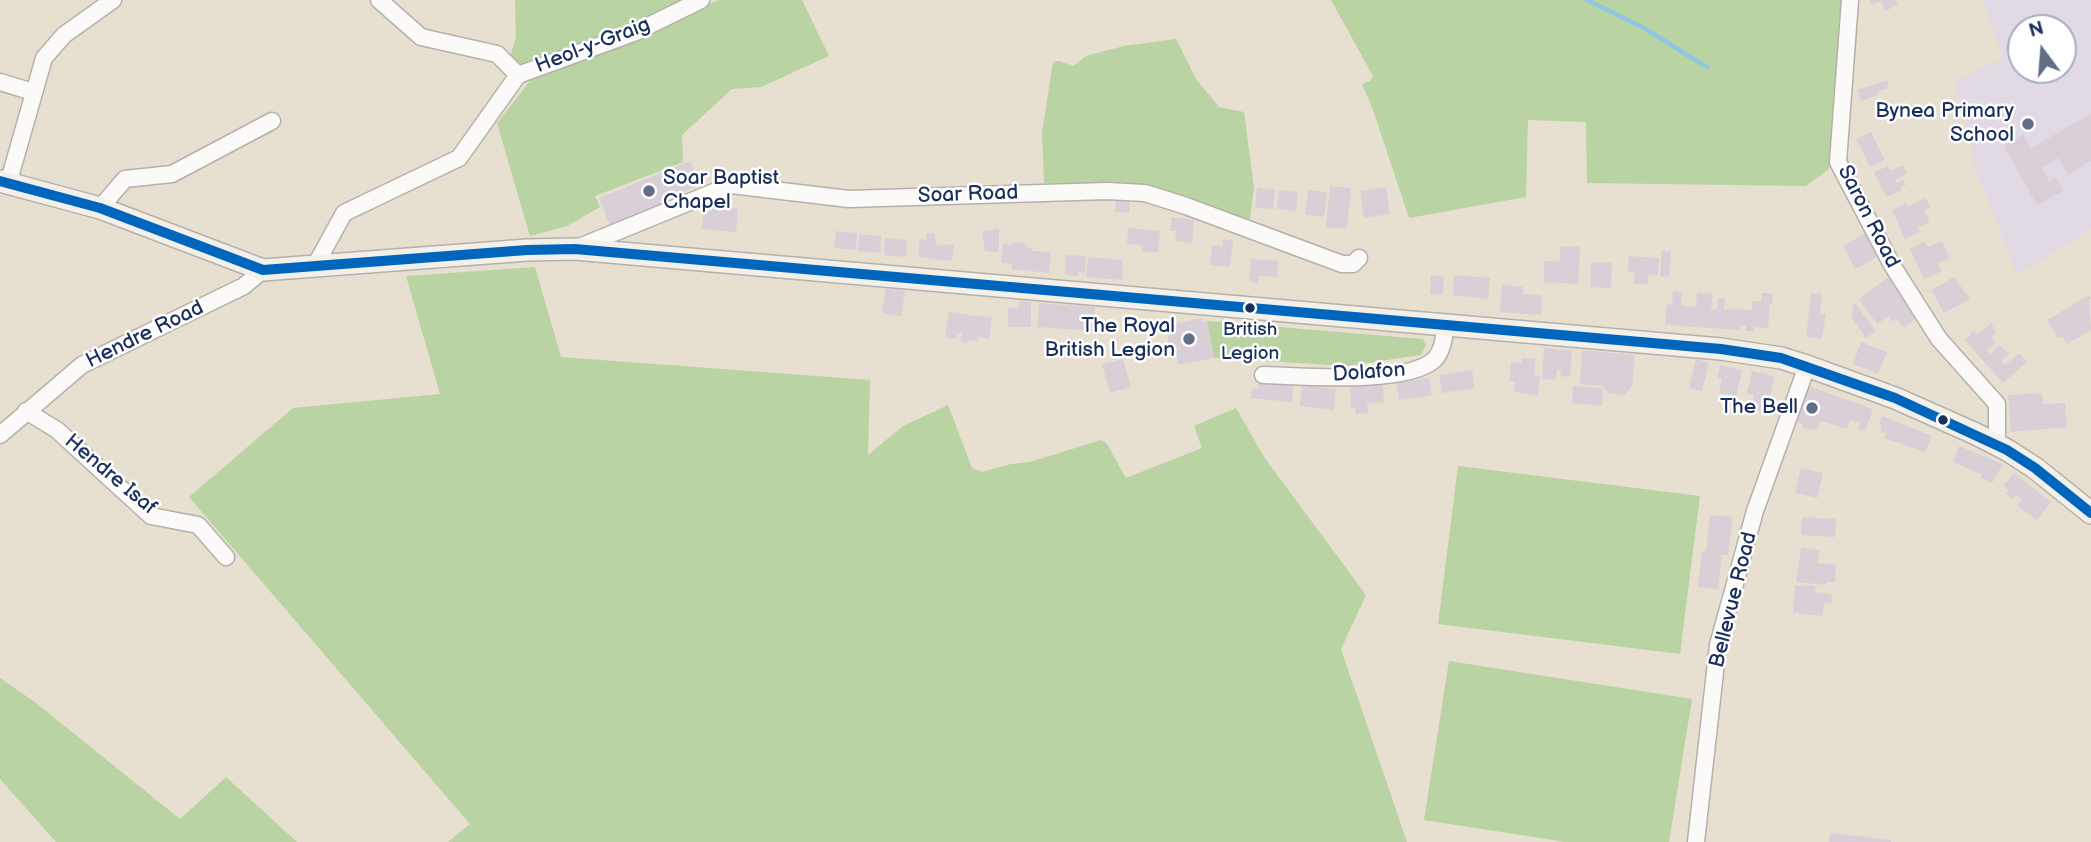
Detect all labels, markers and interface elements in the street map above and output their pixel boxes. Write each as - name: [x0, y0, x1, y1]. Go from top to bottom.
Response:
- street label: Heol-y-Graig: [532, 13, 654, 79]
- north arrow: [2007, 14, 2077, 84]
- text: N: [2027, 17, 2047, 43]
- place label: Bynea Primary School: [1875, 99, 2014, 149]
- marker: Bynea Primary School: [2020, 116, 2036, 132]
- street label: Saron Road: [1831, 161, 1905, 273]
- place label: Soar Baptist Chapel: [663, 166, 779, 216]
- street label: Soar Road: [917, 181, 1019, 209]
- marker: Soar Baptist Chapel: [641, 183, 657, 199]
- street label: Hendre Road: [82, 296, 208, 374]
- marker: British Legion: [1243, 301, 1257, 315]
- place label: The Royal British Legion: [1044, 314, 1175, 364]
- place label: British Legion: [1221, 319, 1279, 363]
- marker: The Royal British Legion: [1181, 331, 1197, 347]
- street label: Dolafon: [1332, 358, 1406, 388]
- place label: The Bell: [1720, 395, 1798, 421]
- marker: The Bell: [1804, 400, 1820, 416]
- unlabelled marker: [1936, 413, 1950, 427]
- street label: Hendre Isaf: [59, 429, 161, 521]
- street label: Bellevue Road: [1705, 529, 1763, 671]

